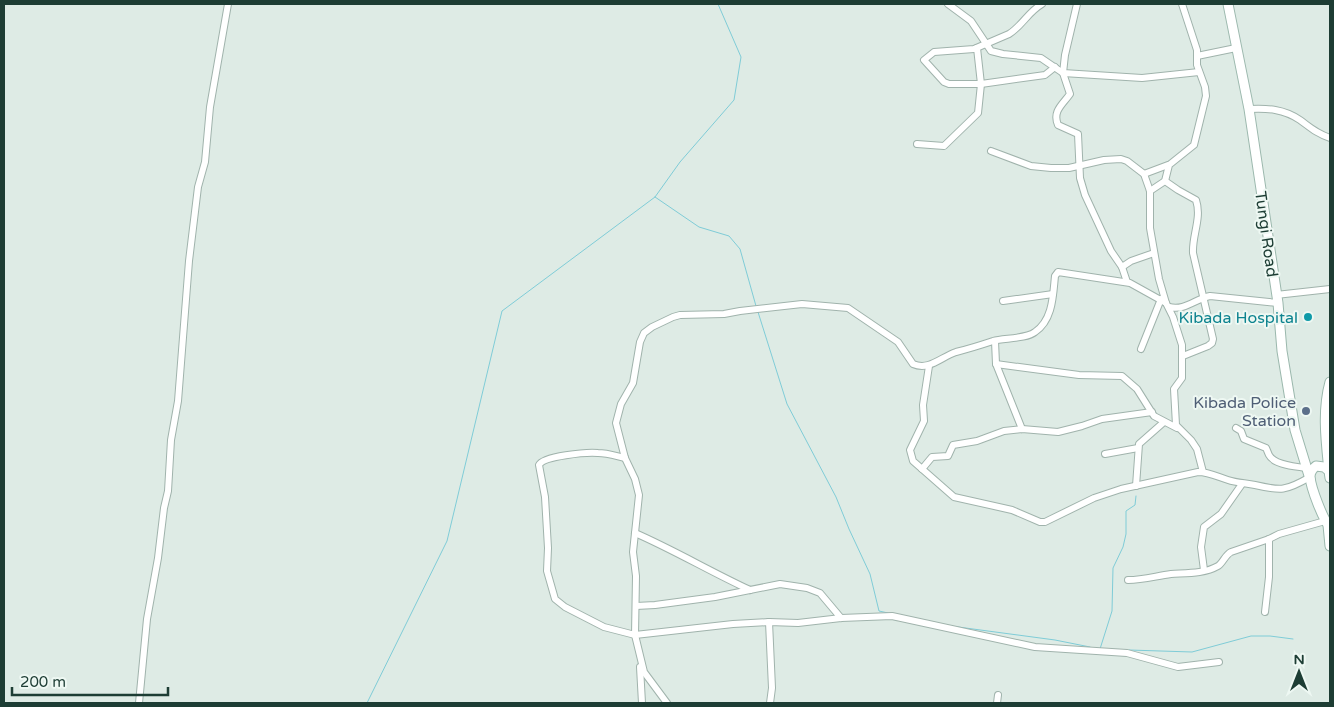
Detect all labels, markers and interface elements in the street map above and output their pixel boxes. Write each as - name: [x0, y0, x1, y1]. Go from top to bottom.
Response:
- street label: Tungi Road: [1250, 190, 1282, 278]
- place label: Kibada Hospital: [1179, 308, 1298, 328]
- marker: Kibada Hospital: [1302, 311, 1314, 323]
- place label: Kibada Police Station: [1193, 393, 1296, 431]
- marker: Kibada Police Station: [1300, 405, 1312, 417]
- north arrow: [1274, 647, 1324, 697]
- text: N: [1293, 651, 1305, 668]
- scale bar: [12, 664, 169, 696]
- text: 200 m: [20, 673, 66, 691]

